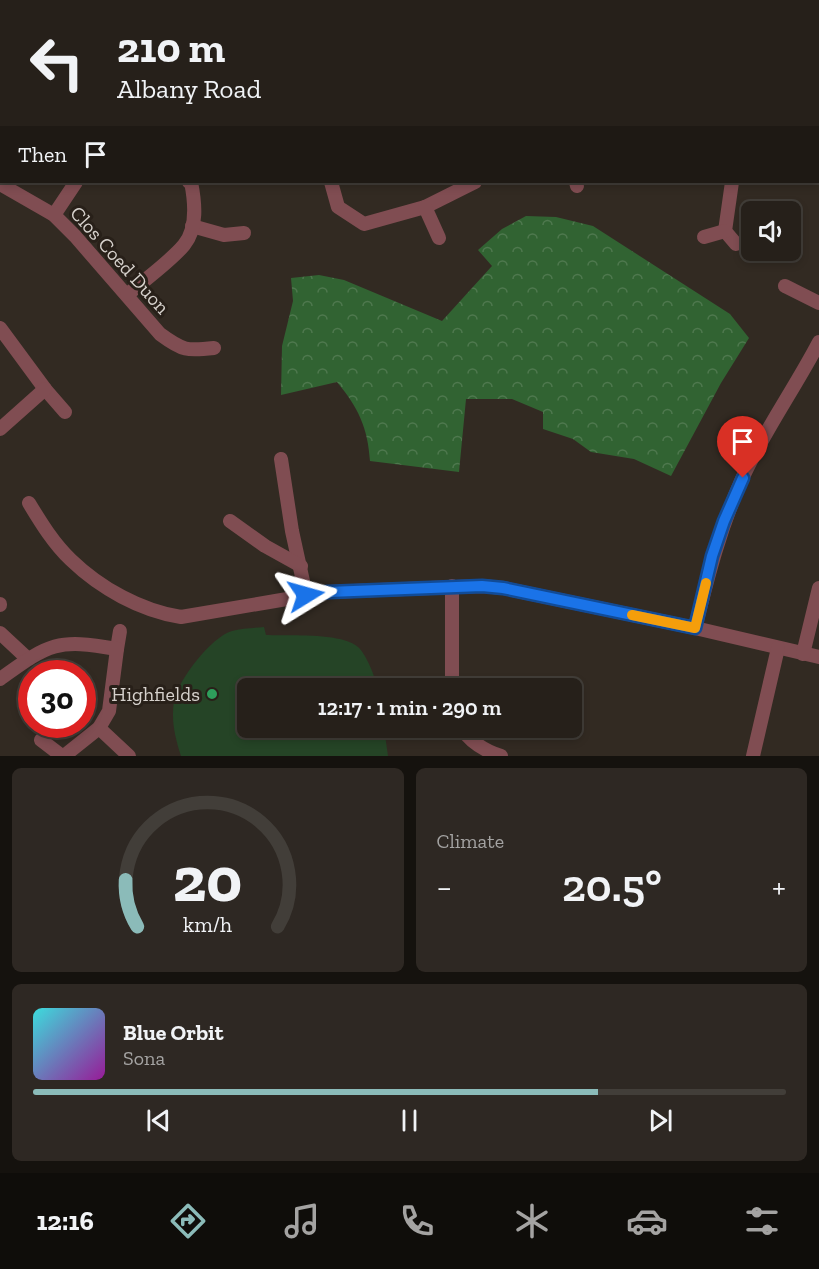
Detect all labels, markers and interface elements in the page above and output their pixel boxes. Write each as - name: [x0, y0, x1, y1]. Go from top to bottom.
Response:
- text: 210 m: [117, 22, 225, 73]
- icon: left: [18, 24, 96, 102]
- text: Albany Road: [117, 73, 261, 105]
- icon: arrive: [79, 138, 112, 171]
- text: Then: [18, 141, 67, 168]
- street label: Clos Coed Duon: [65, 201, 175, 319]
- map controls: [741, 201, 801, 261]
- button: sound: [741, 201, 801, 261]
- pin: [717, 416, 768, 478]
- icon: arrive: [726, 425, 759, 458]
- position arrow: [274, 563, 338, 627]
- speed limit sign: 30: [18, 660, 96, 738]
- place label: Highfields: [111, 682, 200, 706]
- marker: Highfields: [205, 687, 219, 701]
- text: 12:17 · 1 min · 290 m: [318, 694, 501, 721]
- text: Climate: [437, 829, 504, 853]
- text: 20: [173, 842, 242, 917]
- text: 20.5°: [562, 859, 662, 913]
- text: −: [437, 867, 452, 906]
- text: +: [772, 867, 786, 906]
- text: km/h: [183, 912, 232, 937]
- text: Blue Orbit: [123, 1019, 223, 1046]
- text: Sona: [123, 1046, 165, 1070]
- icon: previous: [142, 1104, 175, 1137]
- icon: pause: [393, 1104, 426, 1137]
- icon: next: [644, 1104, 677, 1137]
- icon: directions: [167, 1200, 209, 1242]
- icon: music: [281, 1200, 323, 1242]
- icon: phone: [396, 1200, 438, 1242]
- icon: climate: [511, 1200, 553, 1242]
- icon: car: [626, 1200, 668, 1242]
- icon: filters: [741, 1200, 783, 1242]
- text: 12:16: [36, 1205, 94, 1237]

